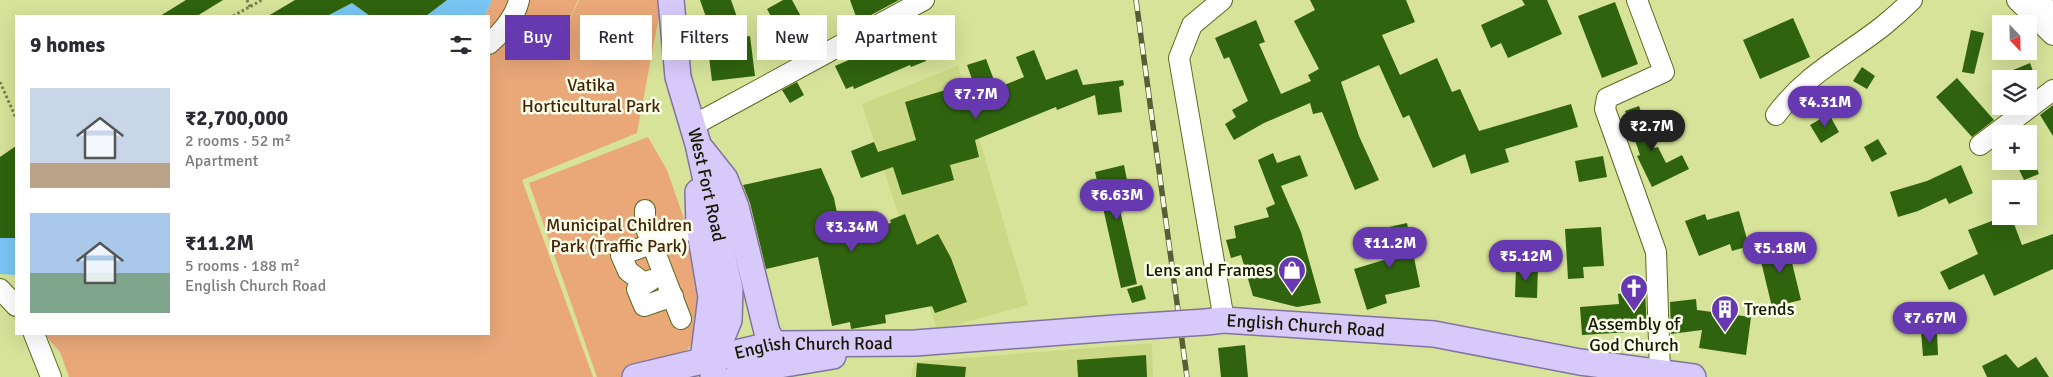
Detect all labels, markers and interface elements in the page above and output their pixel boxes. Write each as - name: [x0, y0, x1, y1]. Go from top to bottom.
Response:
- chip: Buy: [505, 15, 570, 60]
- chip: Rent: [580, 15, 652, 60]
- chip: Filters: [662, 15, 747, 60]
- chip: New: [757, 15, 827, 60]
- chip: Apartment: [837, 15, 955, 60]
- north arrow: [1992, 15, 2038, 60]
- map controls: [1992, 15, 2037, 225]
- icon: filters: [447, 31, 475, 59]
- text: 9 homes: [30, 32, 105, 58]
- button: layers: [1992, 70, 2037, 115]
- park label: Vatika Horticultural Park: [522, 74, 660, 117]
- pin: ₹7.7M: [941, 78, 1011, 120]
- text: ₹7.7M: [954, 84, 998, 104]
- pin: ₹4.31M: [1784, 86, 1866, 128]
- text: ₹4.31M: [1799, 92, 1851, 112]
- text: ₹2,700,000: [185, 105, 288, 131]
- icon: home: [70, 108, 130, 168]
- pin: ₹2.7M: [1617, 110, 1687, 152]
- text: ₹2.7M: [1630, 116, 1674, 136]
- street label: West Fort Road: [683, 125, 730, 244]
- button: +: [1992, 125, 2037, 170]
- text: 2 rooms · 52 m²: [185, 131, 291, 151]
- text: Apartment: [185, 151, 258, 171]
- pin: ₹6.63M: [1076, 178, 1158, 221]
- button: −: [1992, 180, 2037, 225]
- text: ₹6.63M: [1091, 185, 1143, 205]
- pin: ₹3.34M: [811, 210, 893, 253]
- park label: Municipal Children Park (Traffic Park): [546, 214, 692, 257]
- text: ₹3.34M: [826, 217, 878, 237]
- pin: ₹11.2M: [1349, 226, 1431, 269]
- text: ₹11.2M: [185, 230, 254, 256]
- pin: ₹5.18M: [1739, 232, 1821, 274]
- icon: home: [70, 233, 130, 293]
- text: ₹11.2M: [1364, 233, 1416, 253]
- text: ₹5.18M: [1754, 238, 1806, 258]
- pin: ₹5.12M: [1485, 240, 1567, 282]
- text: ₹5.12M: [1500, 246, 1552, 266]
- shop icon: Lens and Frames: [1277, 255, 1307, 294]
- text: 5 rooms · 188 m²: [185, 256, 300, 276]
- place label: Lens and Frames: [1145, 259, 1273, 281]
- church icon: Assembly of God Church: [1619, 273, 1649, 312]
- text: English Church Road: [185, 276, 326, 296]
- building icon: Trends: [1710, 294, 1740, 333]
- place label: Trends: [1744, 298, 1795, 320]
- pin: ₹7.67M: [1889, 302, 1971, 344]
- text: ₹7.67M: [1904, 308, 1956, 328]
- street label: English Church Road: [1226, 309, 1386, 342]
- place label: Assembly of God Church: [1588, 313, 1681, 356]
- street label: English Church Road: [732, 332, 893, 364]

